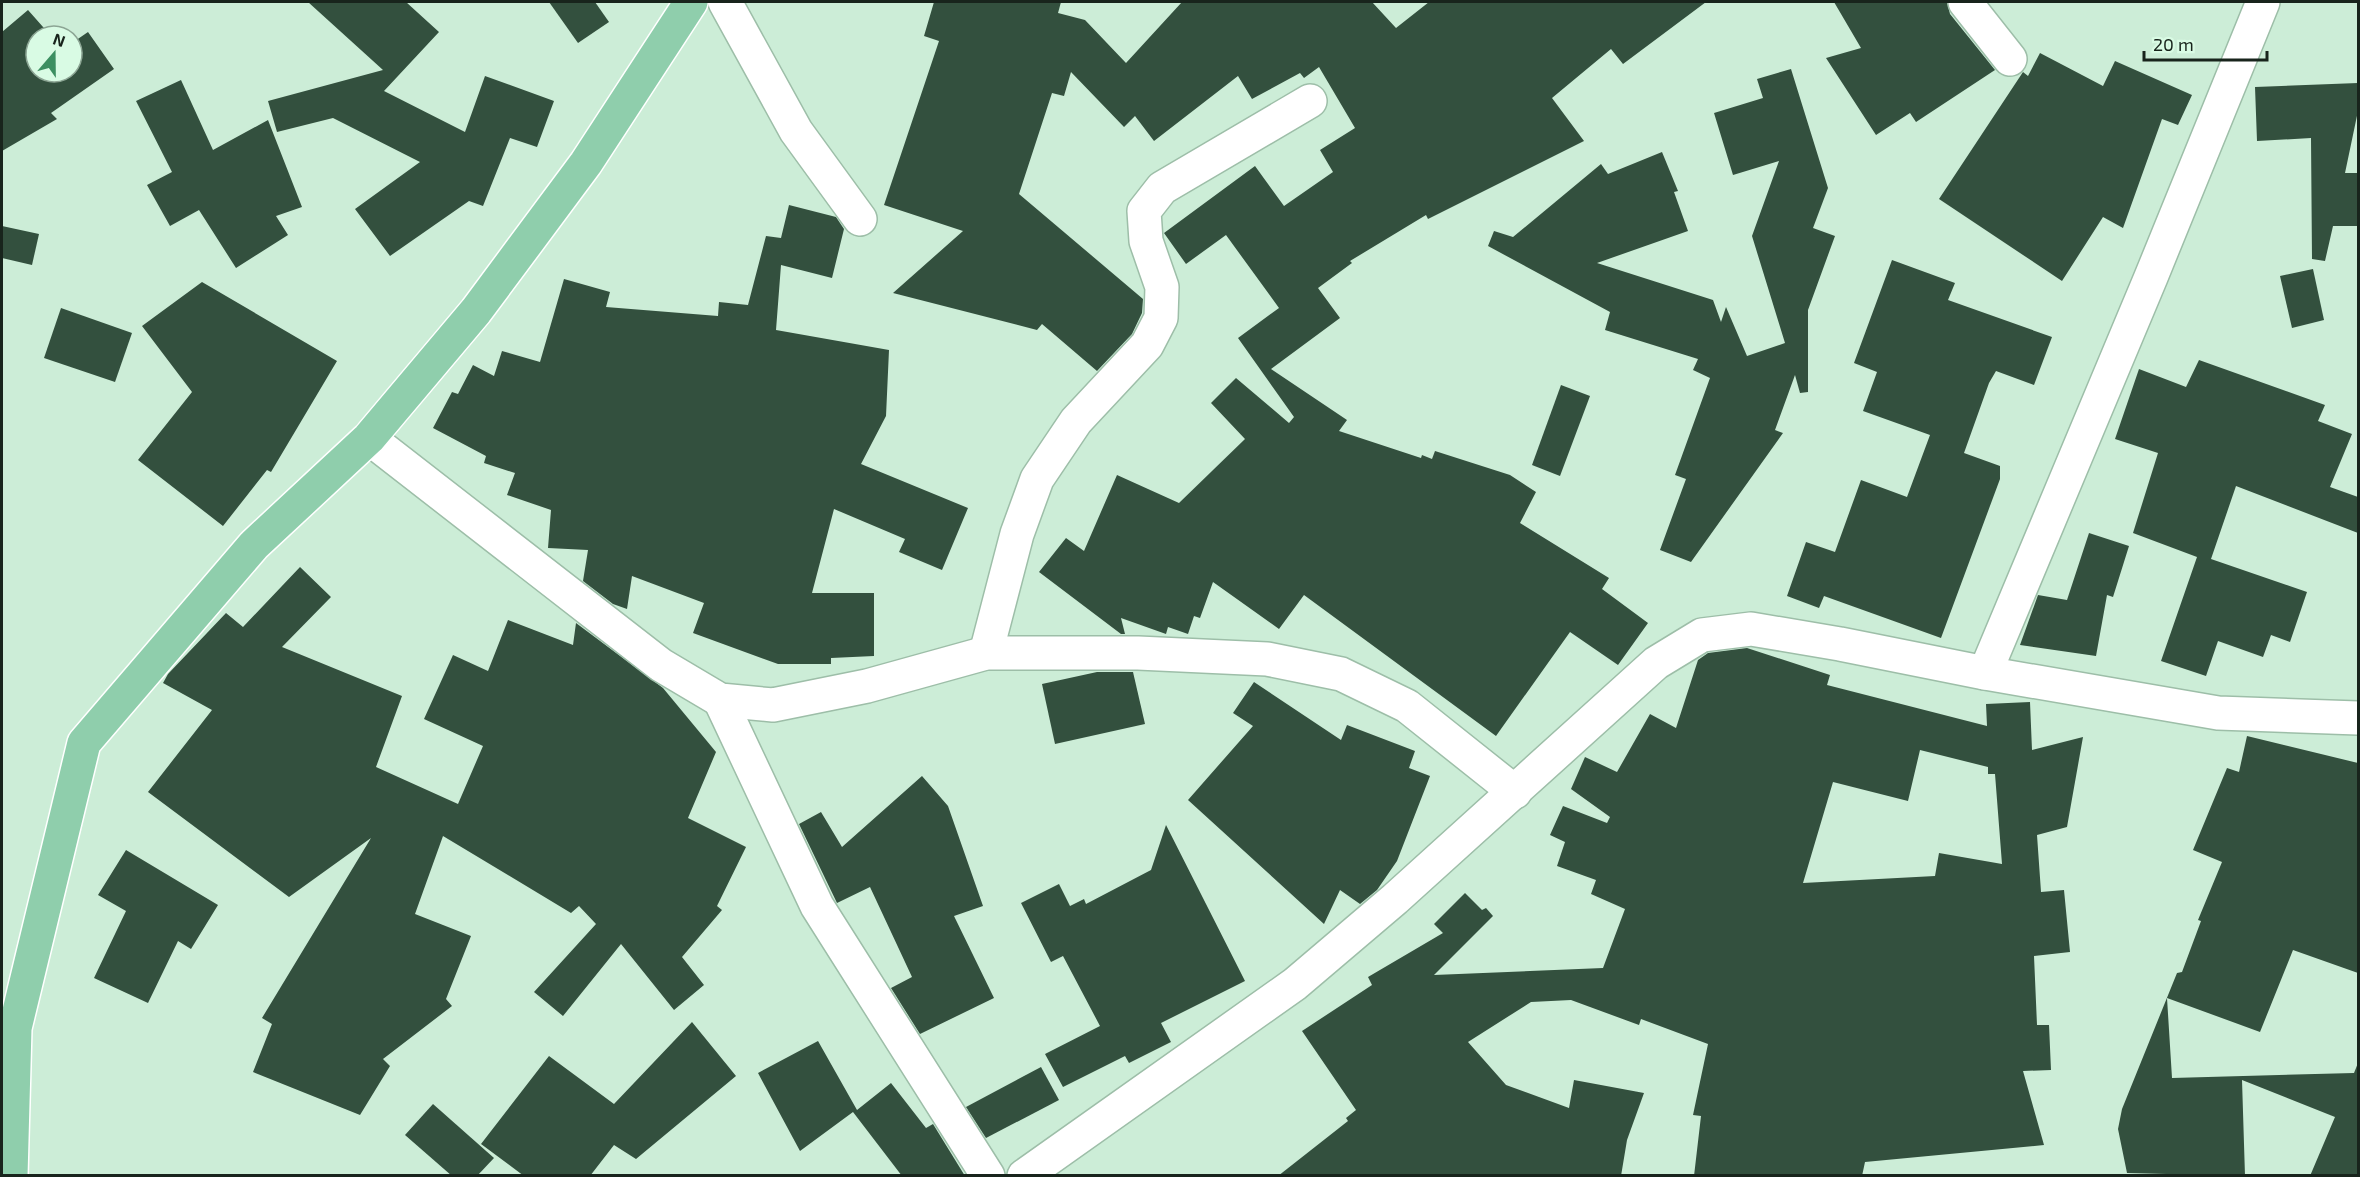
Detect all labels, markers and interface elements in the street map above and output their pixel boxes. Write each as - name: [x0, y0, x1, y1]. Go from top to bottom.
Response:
- north arrow: [24, 24, 84, 84]
- scale bar: [2144, 24, 2267, 62]
- text: N: [51, 29, 68, 50]
- text: 20 m: [2153, 33, 2194, 55]

